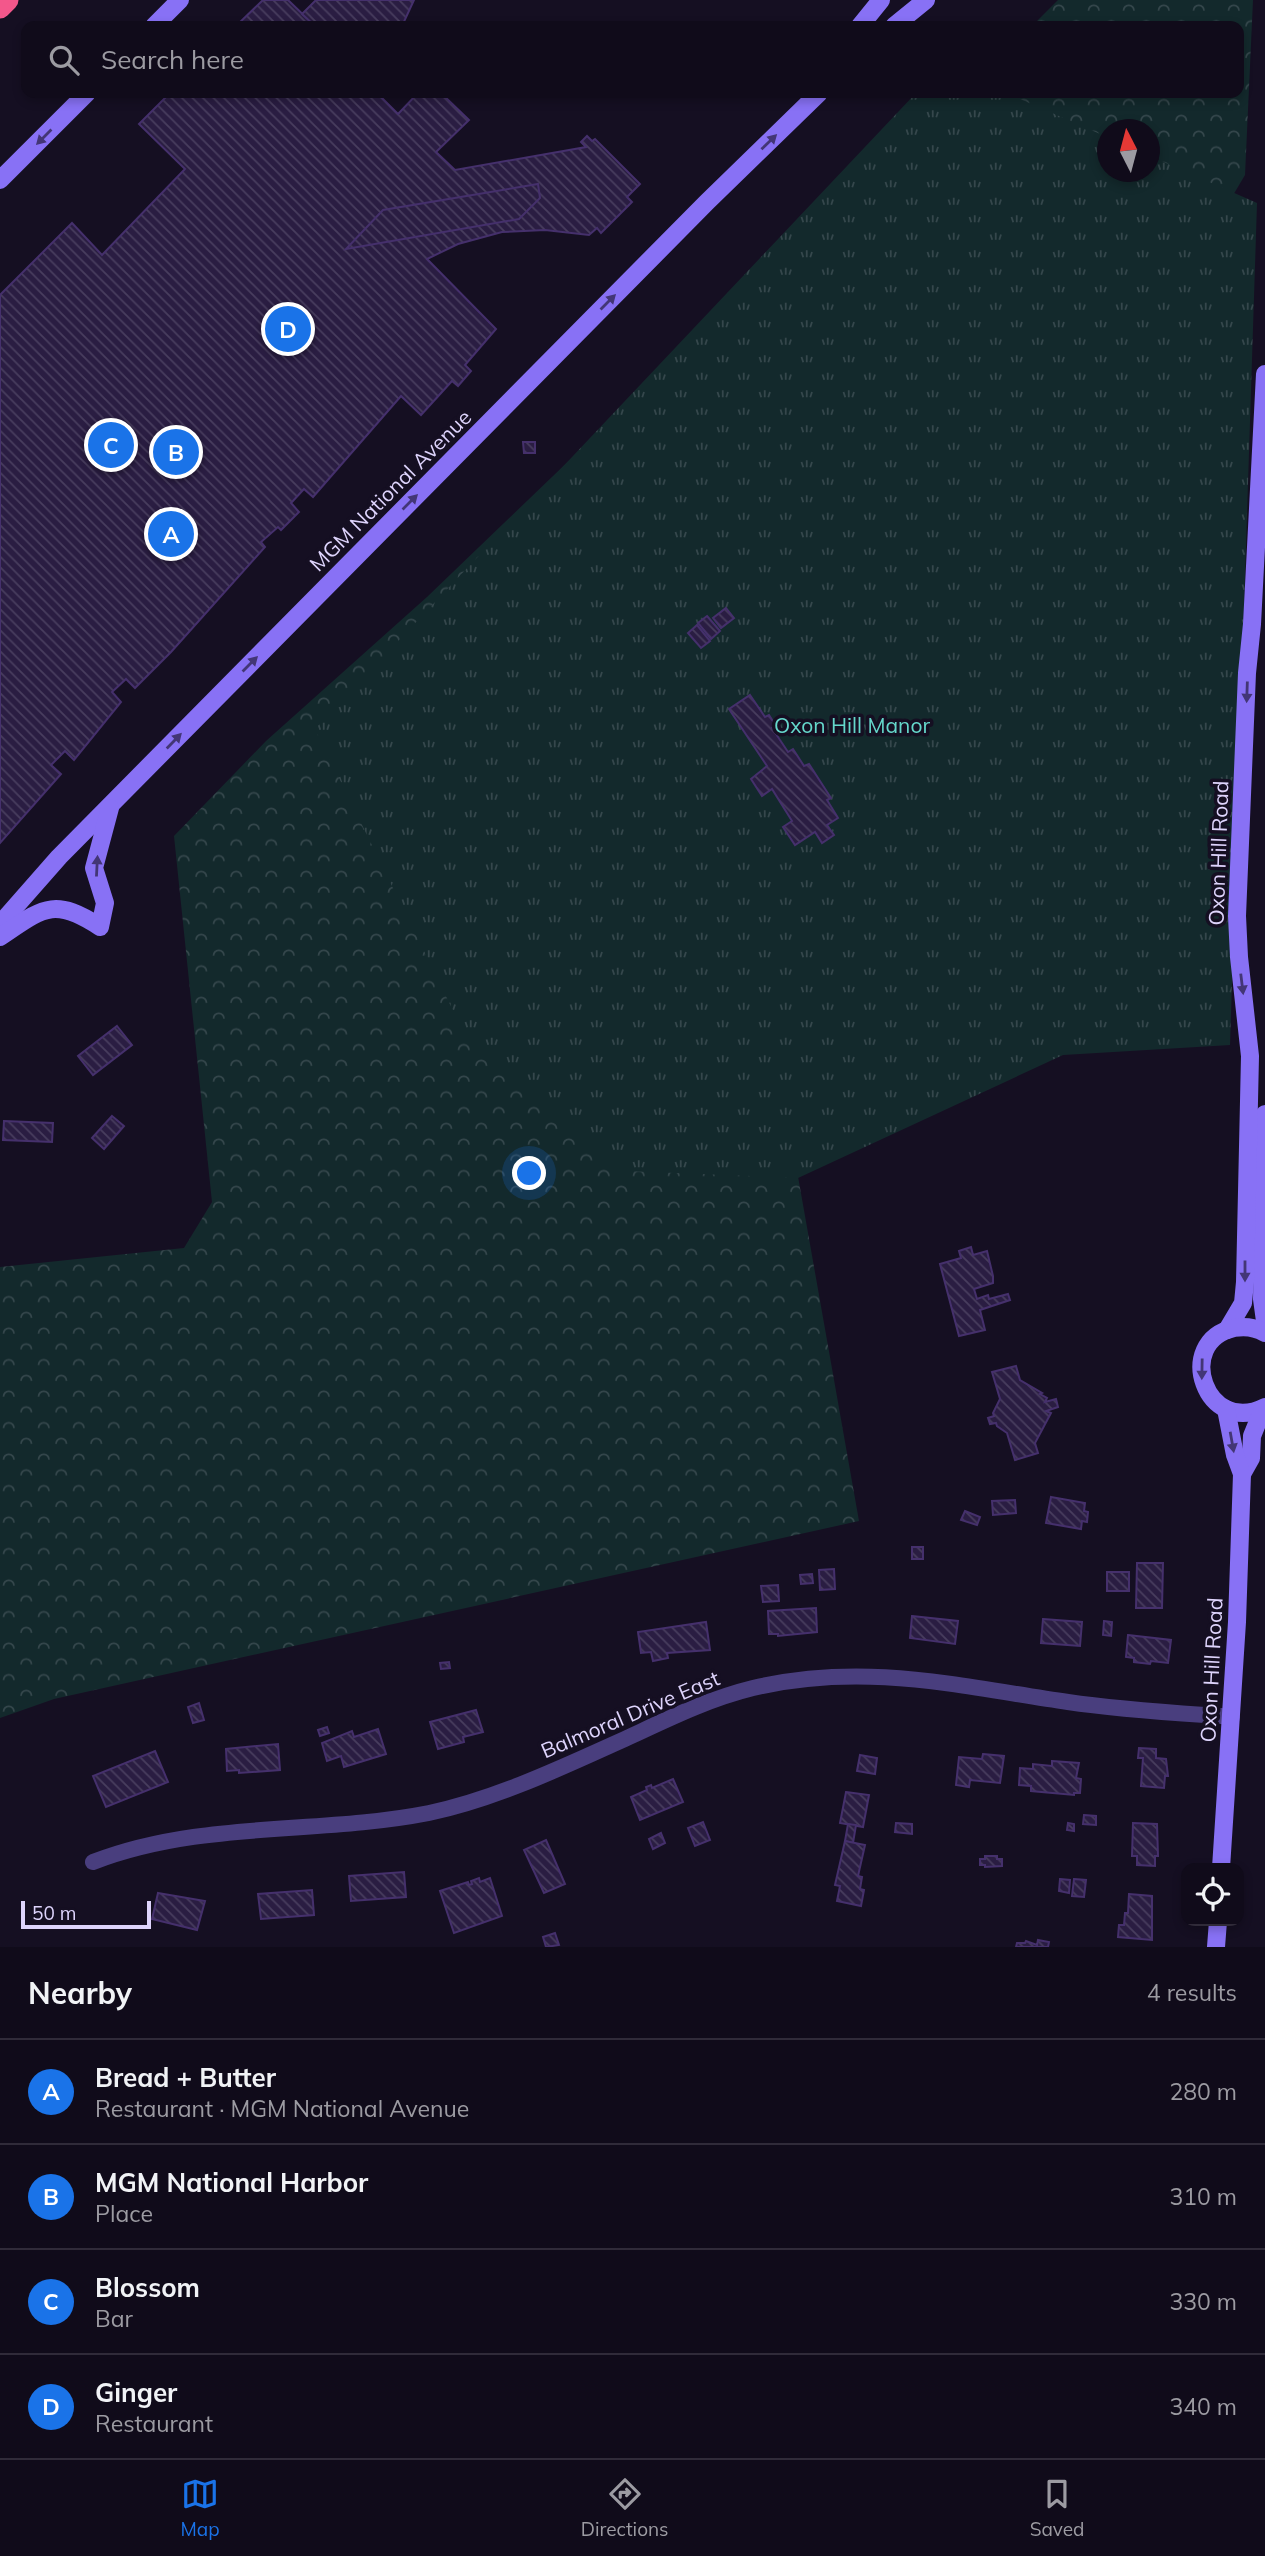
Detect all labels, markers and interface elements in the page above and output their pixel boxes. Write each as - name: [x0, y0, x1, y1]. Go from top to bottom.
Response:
- search box: [21, 21, 1244, 98]
- icon: search: [45, 41, 83, 79]
- text: Search here: [101, 43, 244, 76]
- north arrow: [1097, 119, 1160, 182]
- one-way arrow: [35, 128, 52, 145]
- one-way arrow: [760, 133, 777, 150]
- one-way arrow: [599, 294, 616, 311]
- pin: D: [265, 303, 311, 355]
- street label: MGM National Avenue: [304, 404, 476, 576]
- pin: C: [88, 419, 134, 471]
- pin: B: [153, 426, 199, 478]
- one-way arrow: [401, 494, 418, 511]
- pin: A: [148, 508, 194, 560]
- one-way arrow: [242, 656, 258, 672]
- one-way arrow: [1241, 681, 1252, 703]
- park label: Oxon Hill Manor: [774, 712, 930, 738]
- one-way arrow: [166, 732, 183, 749]
- street label: Oxon Hill Road: [1202, 780, 1234, 926]
- one-way arrow: [91, 855, 102, 877]
- one-way arrow: [1236, 973, 1247, 995]
- your location: [512, 1156, 546, 1190]
- one-way arrow: [1239, 1260, 1251, 1282]
- one-way arrow: [1197, 1358, 1208, 1380]
- one-way arrow: [1227, 1431, 1238, 1453]
- street label: Oxon Hill Road: [1194, 1597, 1228, 1743]
- street label: Balmoral Drive East: [537, 1665, 723, 1763]
- map controls: [1181, 1863, 1244, 1926]
- button: locate: [1181, 1863, 1244, 1926]
- scale bar: [21, 1898, 150, 1930]
- text: 50 m: [32, 1901, 76, 1925]
- text: Nearby: [28, 1974, 132, 2012]
- text: 4 results: [1147, 1978, 1237, 2007]
- text: Bread + Butter: [95, 2061, 276, 2094]
- text: A: [42, 2077, 60, 2106]
- text: 280 m: [1169, 2077, 1237, 2106]
- text: Restaurant · MGM National Avenue: [95, 2094, 469, 2123]
- text: MGM National Harbor: [95, 2166, 368, 2199]
- text: B: [43, 2182, 59, 2211]
- text: 310 m: [1169, 2182, 1237, 2211]
- text: Place: [95, 2199, 153, 2228]
- text: Blossom: [95, 2271, 200, 2304]
- text: C: [43, 2287, 59, 2316]
- text: 330 m: [1169, 2287, 1237, 2316]
- text: Bar: [95, 2304, 133, 2333]
- text: Ginger: [95, 2376, 177, 2409]
- text: D: [42, 2392, 60, 2421]
- text: 340 m: [1169, 2392, 1237, 2421]
- text: Restaurant: [95, 2409, 213, 2438]
- tab: Map: [181, 2475, 220, 2541]
- tab: Directions: [581, 2475, 669, 2541]
- tab: Saved: [1030, 2475, 1084, 2541]

